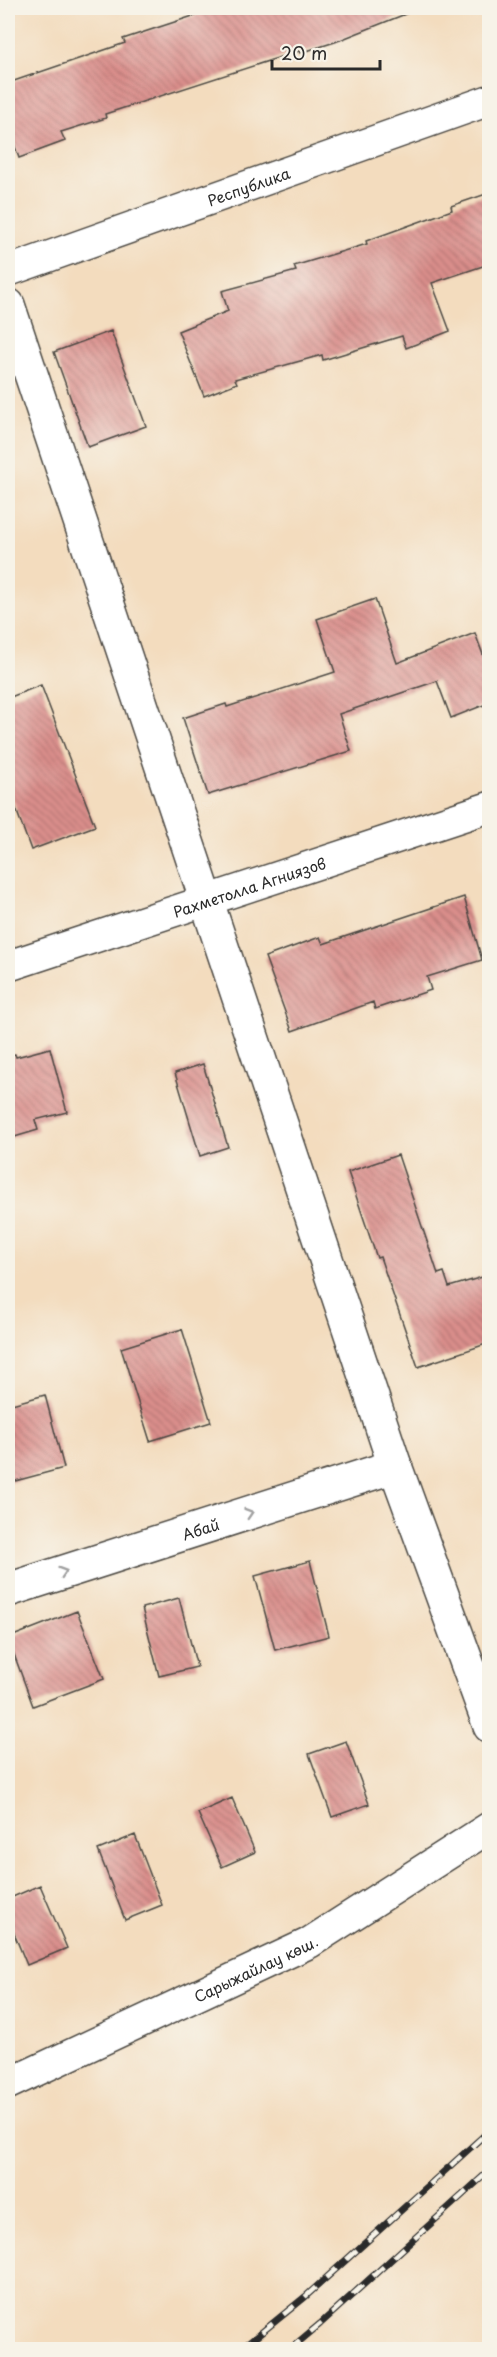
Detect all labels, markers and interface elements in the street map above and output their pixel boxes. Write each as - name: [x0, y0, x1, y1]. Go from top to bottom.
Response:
- scale bar: [272, 33, 380, 71]
- text: 20 m: [281, 39, 327, 66]
- street label: Республика: [204, 160, 293, 211]
- street label: Рахметолла Агниязов: [170, 850, 329, 922]
- one-way arrow: [243, 1508, 254, 1520]
- street label: Абай: [179, 1512, 222, 1545]
- one-way arrow: [57, 1567, 68, 1579]
- street label: Сарыжайлау көш.: [190, 1929, 322, 2007]

